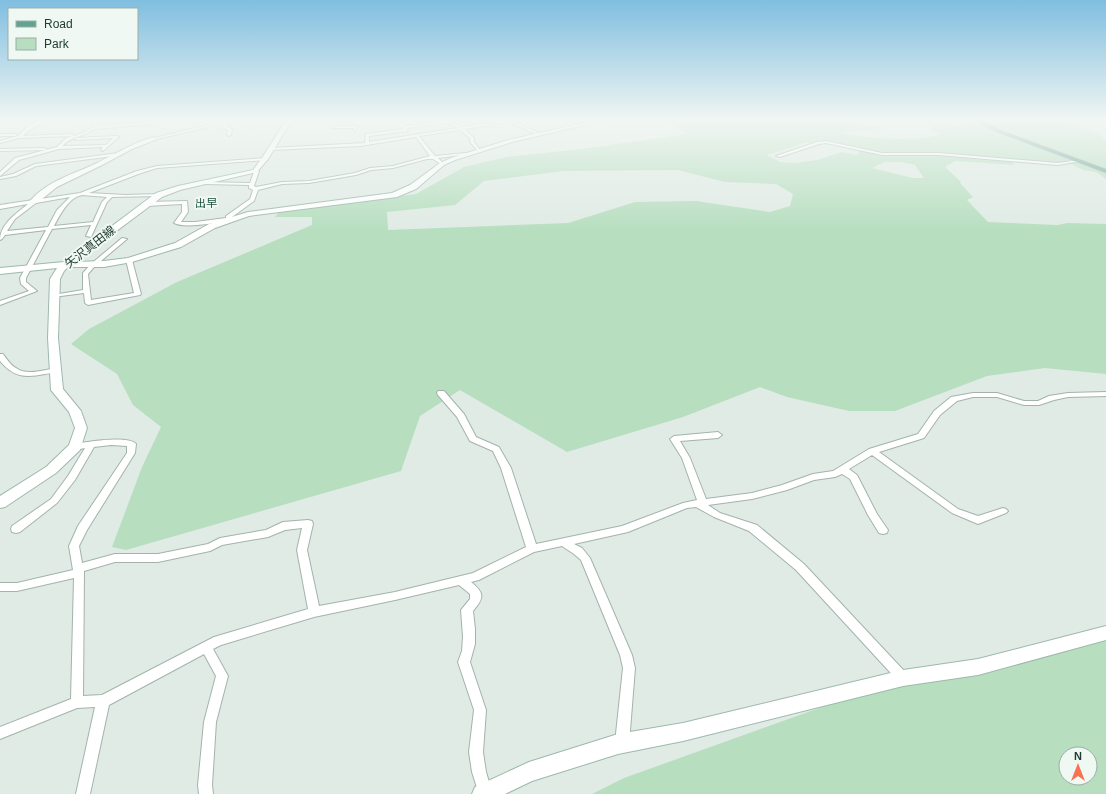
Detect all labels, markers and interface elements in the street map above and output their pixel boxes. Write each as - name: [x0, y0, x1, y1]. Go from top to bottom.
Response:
- legend: [8, 8, 138, 60]
- text: Road: [44, 17, 73, 31]
- text: Park: [44, 37, 70, 51]
- district label: 出早: [195, 197, 217, 209]
- street label: 矢沢真田線: [62, 223, 118, 271]
- north arrow: [1058, 746, 1098, 786]
- text: N: [1074, 750, 1082, 762]

